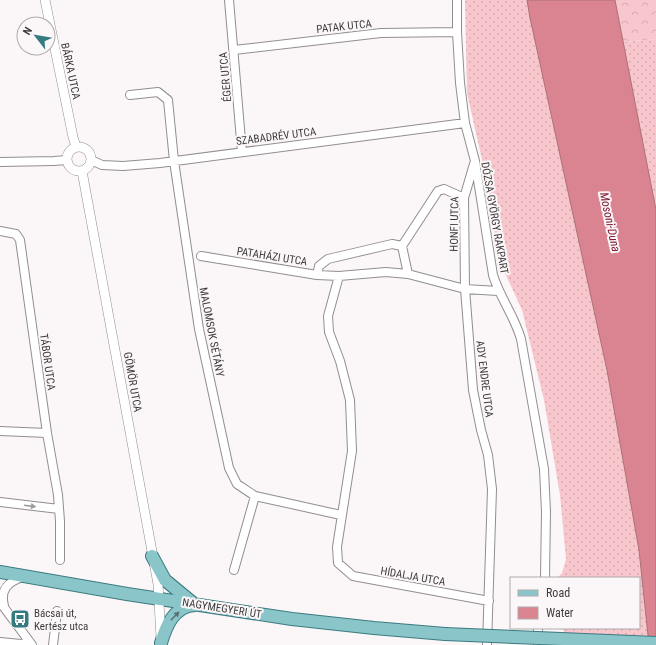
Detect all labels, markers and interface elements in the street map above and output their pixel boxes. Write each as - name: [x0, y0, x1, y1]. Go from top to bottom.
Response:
- north arrow: [16, 16, 56, 56]
- street label: PATAK UTCA: [316, 17, 373, 36]
- text: N: [21, 25, 35, 37]
- street label: BÁRKA UTCA: [58, 42, 83, 101]
- street label: ÉGER UTCA: [217, 51, 234, 102]
- street label: SZABADRÉV UTCA: [235, 125, 318, 148]
- street label: DÓZSA GYÖRGY RAKPART: [478, 161, 511, 275]
- water label: Mosoni-Duna: [597, 191, 623, 253]
- street label: HONFI UTCA: [448, 196, 461, 252]
- street label: PATAHÁZI UTCA: [236, 244, 309, 269]
- street label: MALOMSOK SÉTÁNY: [196, 286, 227, 378]
- street label: TÁBOR UTCA: [37, 333, 58, 392]
- street label: ADY ENDRE UTCA: [473, 340, 496, 419]
- street label: GÖMÖR UTCA: [121, 351, 144, 414]
- one-way arrow: [23, 503, 36, 509]
- street label: HÍDALJA UTCA: [379, 564, 447, 589]
- legend: [510, 577, 640, 629]
- text: Road: [546, 586, 570, 600]
- street label: NAGYMEGYERI ÚT: [181, 596, 263, 621]
- text: Water: [546, 606, 574, 620]
- place label: Bácsai út, Kertész utca: [34, 607, 88, 633]
- bus stop icon: Bácsai út, Kertész utca: [9, 608, 31, 630]
- one-way arrow: [170, 611, 180, 621]

